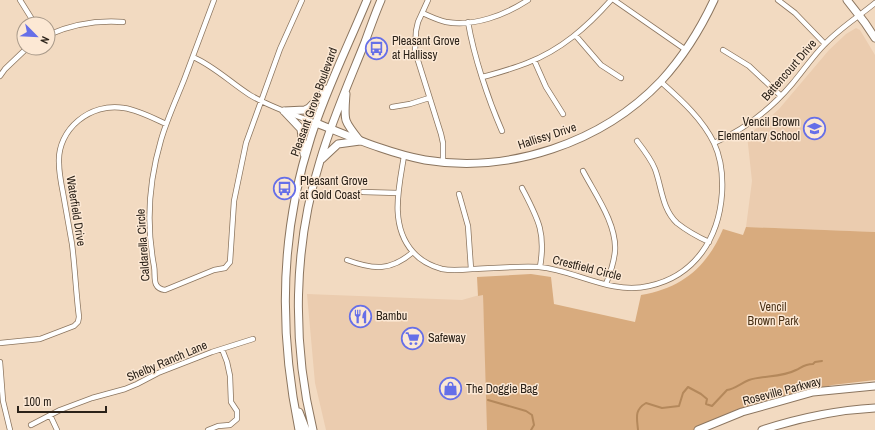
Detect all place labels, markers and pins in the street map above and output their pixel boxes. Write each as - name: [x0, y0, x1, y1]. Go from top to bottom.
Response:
- place label: Pleasant Grove at Hallissy: [392, 33, 460, 63]
- bus stop icon: Pleasant Grove at Hallissy: [363, 35, 389, 61]
- place label: Vencil Brown Elementary School: [717, 114, 800, 144]
- school or university icon: Vencil Brown Elementary School: [802, 116, 828, 142]
- place label: Pleasant Grove at Gold Coast: [300, 173, 368, 203]
- bus stop icon: Pleasant Grove at Gold Coast: [271, 175, 297, 201]
- restaurant icon: Bambu: [347, 303, 373, 329]
- place label: Bambu: [376, 308, 407, 324]
- supermarket icon: Safeway: [399, 325, 425, 351]
- place label: Safeway: [428, 330, 466, 346]
- shop icon: The Doggie Bag: [437, 376, 463, 402]
- place label: The Doggie Bag: [466, 381, 538, 397]

